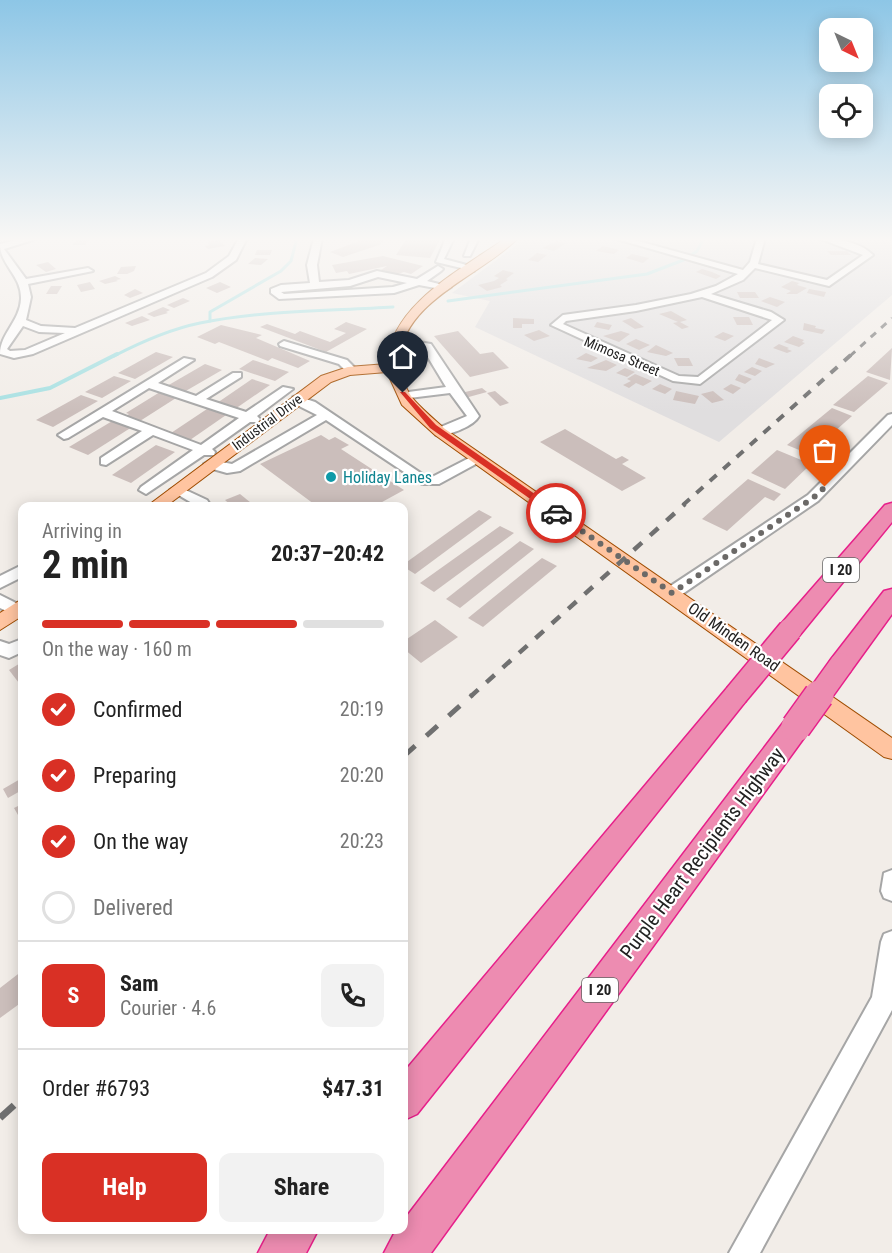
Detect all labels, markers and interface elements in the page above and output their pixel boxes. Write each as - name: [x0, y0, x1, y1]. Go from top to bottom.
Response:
- north arrow: [819, 18, 873, 72]
- map controls: [819, 18, 873, 138]
- button: locate: [819, 84, 873, 138]
- pin: [377, 331, 428, 393]
- street label: Mimosa Street: [582, 333, 662, 379]
- icon: home: [386, 340, 419, 373]
- street label: Industrial Drive: [229, 390, 305, 453]
- pin: [799, 425, 850, 487]
- icon: bag: [808, 434, 841, 467]
- place label: Holiday Lanes: [343, 468, 432, 487]
- marker: Holiday Lanes: [324, 470, 338, 484]
- courier: [526, 483, 586, 543]
- icon: car: [540, 497, 573, 530]
- text: Arriving in: [42, 519, 122, 543]
- text: 20:37–20:42: [271, 541, 384, 566]
- text: 2 min: [42, 542, 129, 588]
- road number: I 20: [823, 558, 859, 582]
- street label: Old Minden Road: [685, 598, 783, 676]
- text: On the way · 160 m: [42, 637, 192, 661]
- icon: check: [42, 693, 75, 726]
- text: Confirmed: [93, 697, 182, 722]
- text: 20:19: [340, 697, 384, 721]
- street label: Purple Heart Recipients Highway: [615, 743, 789, 963]
- icon: check: [42, 759, 75, 792]
- text: Preparing: [93, 763, 177, 788]
- text: 20:20: [340, 763, 384, 787]
- icon: check: [42, 825, 75, 858]
- text: On the way: [93, 829, 188, 854]
- text: 20:23: [340, 829, 384, 853]
- text: Delivered: [93, 895, 173, 920]
- button: phone: [321, 964, 384, 1027]
- text: Sam: [120, 971, 159, 996]
- road number: I 20: [582, 978, 618, 1002]
- text: S: [68, 983, 79, 1008]
- text: Courier · 4.6: [120, 996, 216, 1020]
- text: Order #6793: [42, 1076, 150, 1101]
- text: $47.31: [322, 1076, 384, 1101]
- button: Help: [42, 1153, 207, 1222]
- button: Share: [219, 1153, 384, 1222]

